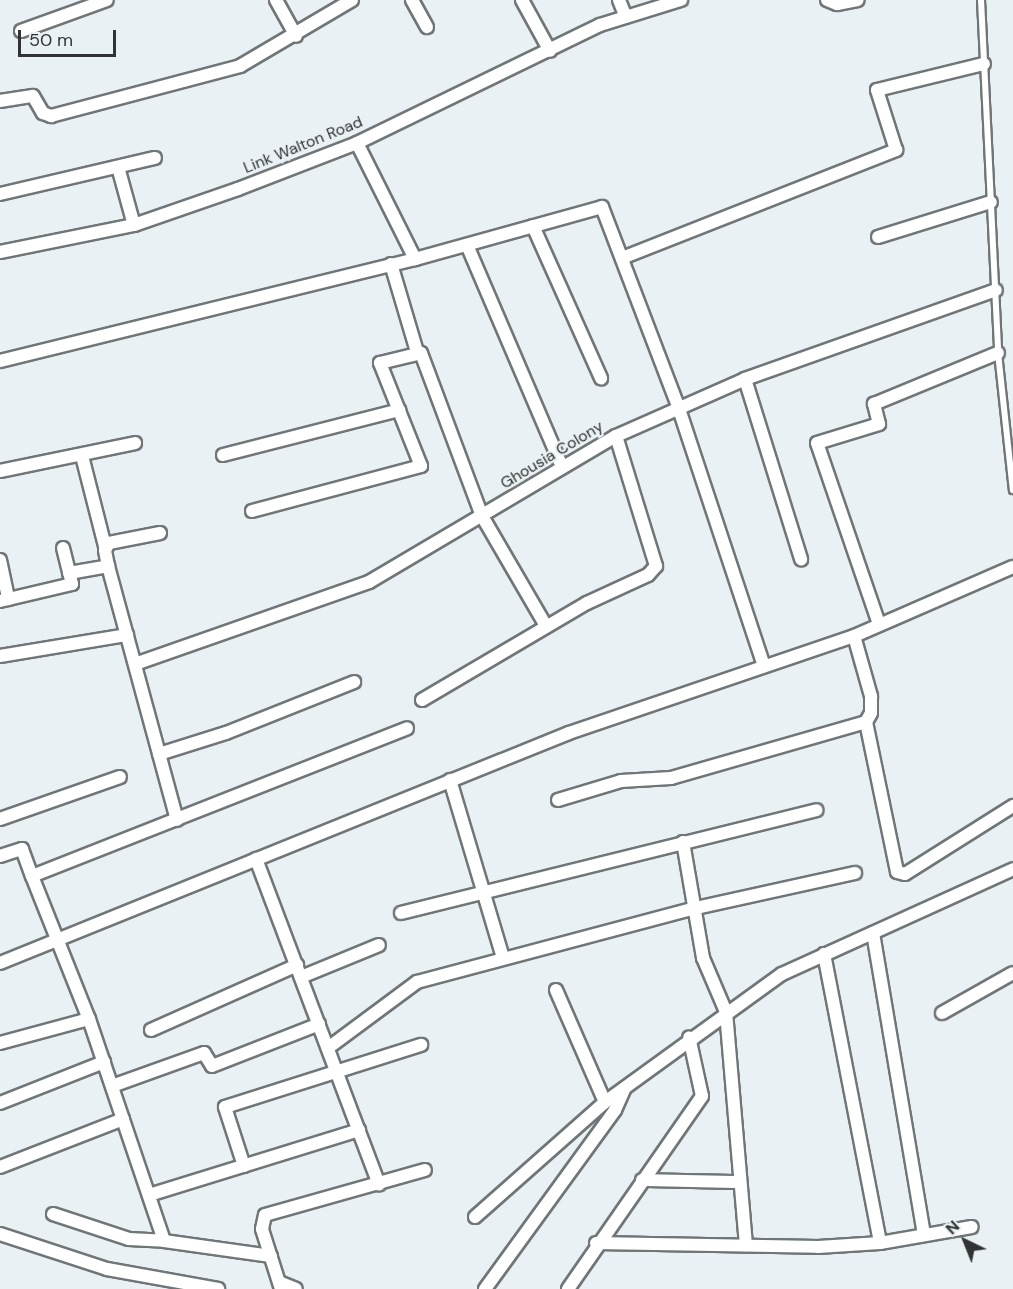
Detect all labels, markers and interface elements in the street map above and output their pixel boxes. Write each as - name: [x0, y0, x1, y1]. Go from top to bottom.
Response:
- scale bar: [21, 18, 118, 56]
- text: 50 m: [29, 28, 73, 52]
- street label: Link Walton Road: [241, 112, 365, 178]
- street label: Ghousia Colony: [497, 417, 607, 493]
- north arrow: [935, 1211, 995, 1271]
- text: N: [941, 1216, 964, 1239]

